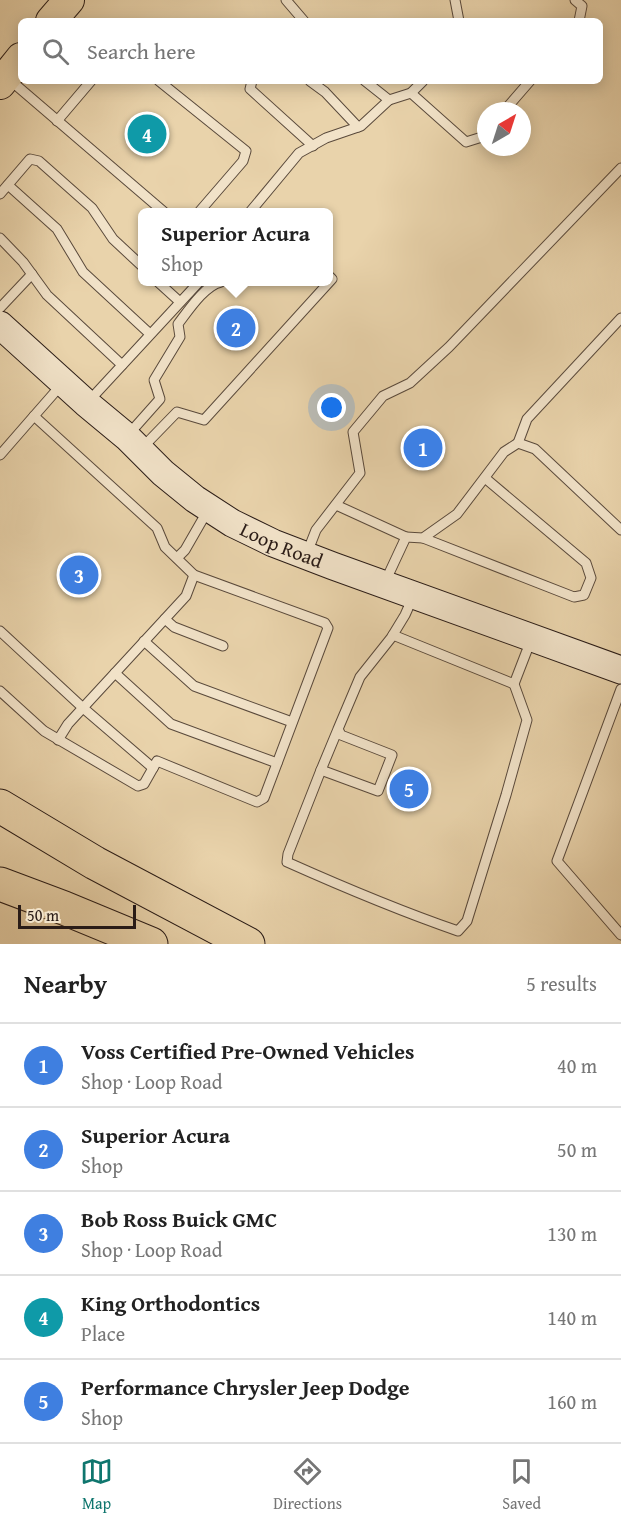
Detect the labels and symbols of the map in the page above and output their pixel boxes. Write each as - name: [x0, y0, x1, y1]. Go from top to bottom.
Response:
- north arrow: [477, 102, 531, 156]
- pin: 4: [128, 112, 166, 156]
- pin: 2: [216, 306, 256, 350]
- your location: [317, 393, 346, 422]
- pin: 1: [404, 426, 442, 470]
- street label: Loop Road: [236, 514, 328, 575]
- pin: 3: [60, 552, 98, 598]
- pin: 5: [390, 766, 428, 812]
- scale bar: [18, 902, 136, 930]

